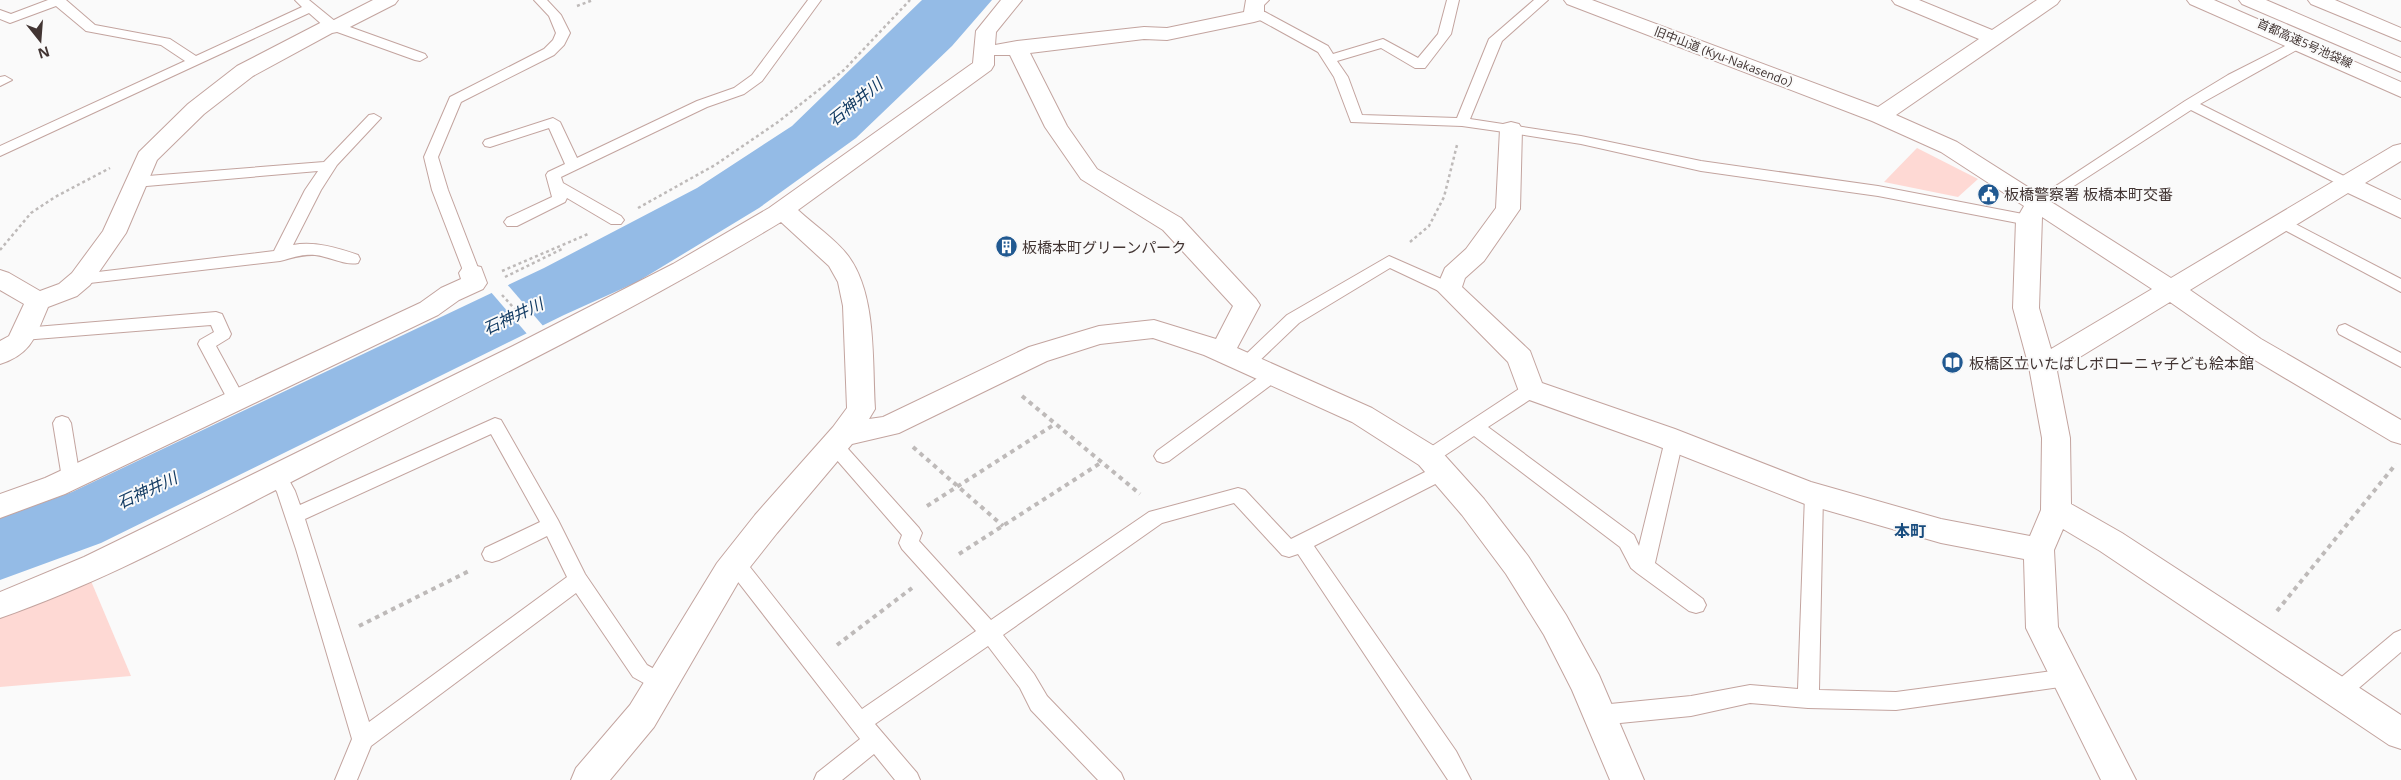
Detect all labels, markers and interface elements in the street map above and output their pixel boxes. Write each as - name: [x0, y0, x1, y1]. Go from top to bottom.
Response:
- street label: 首都高速5号池袋線: [2255, 14, 2355, 72]
- north arrow: [15, 15, 65, 65]
- street label: 旧中山道 (Kyu-Nakasendo）: [1652, 22, 1802, 94]
- text: N: [36, 42, 52, 64]
- water label: 石神井川: [823, 72, 888, 131]
- public building icon: 板橋警察署 板橋本町交番: [1976, 182, 2000, 206]
- place label: 板橋警察署 板橋本町交番: [2004, 184, 2173, 204]
- building icon: 板橋本町グリーンパーク: [994, 235, 1018, 259]
- place label: 板橋本町グリーンパーク: [1022, 237, 1186, 257]
- water label: 石神井川: [479, 292, 548, 339]
- library icon: 板橋区立いたばしボローニャ子ども絵本館: [1941, 351, 1965, 375]
- place label: 板橋区立いたばしボローニャ子ども絵本館: [1969, 353, 2254, 373]
- water label: 石神井川: [113, 466, 182, 513]
- district label: 本町: [1894, 520, 1926, 542]

